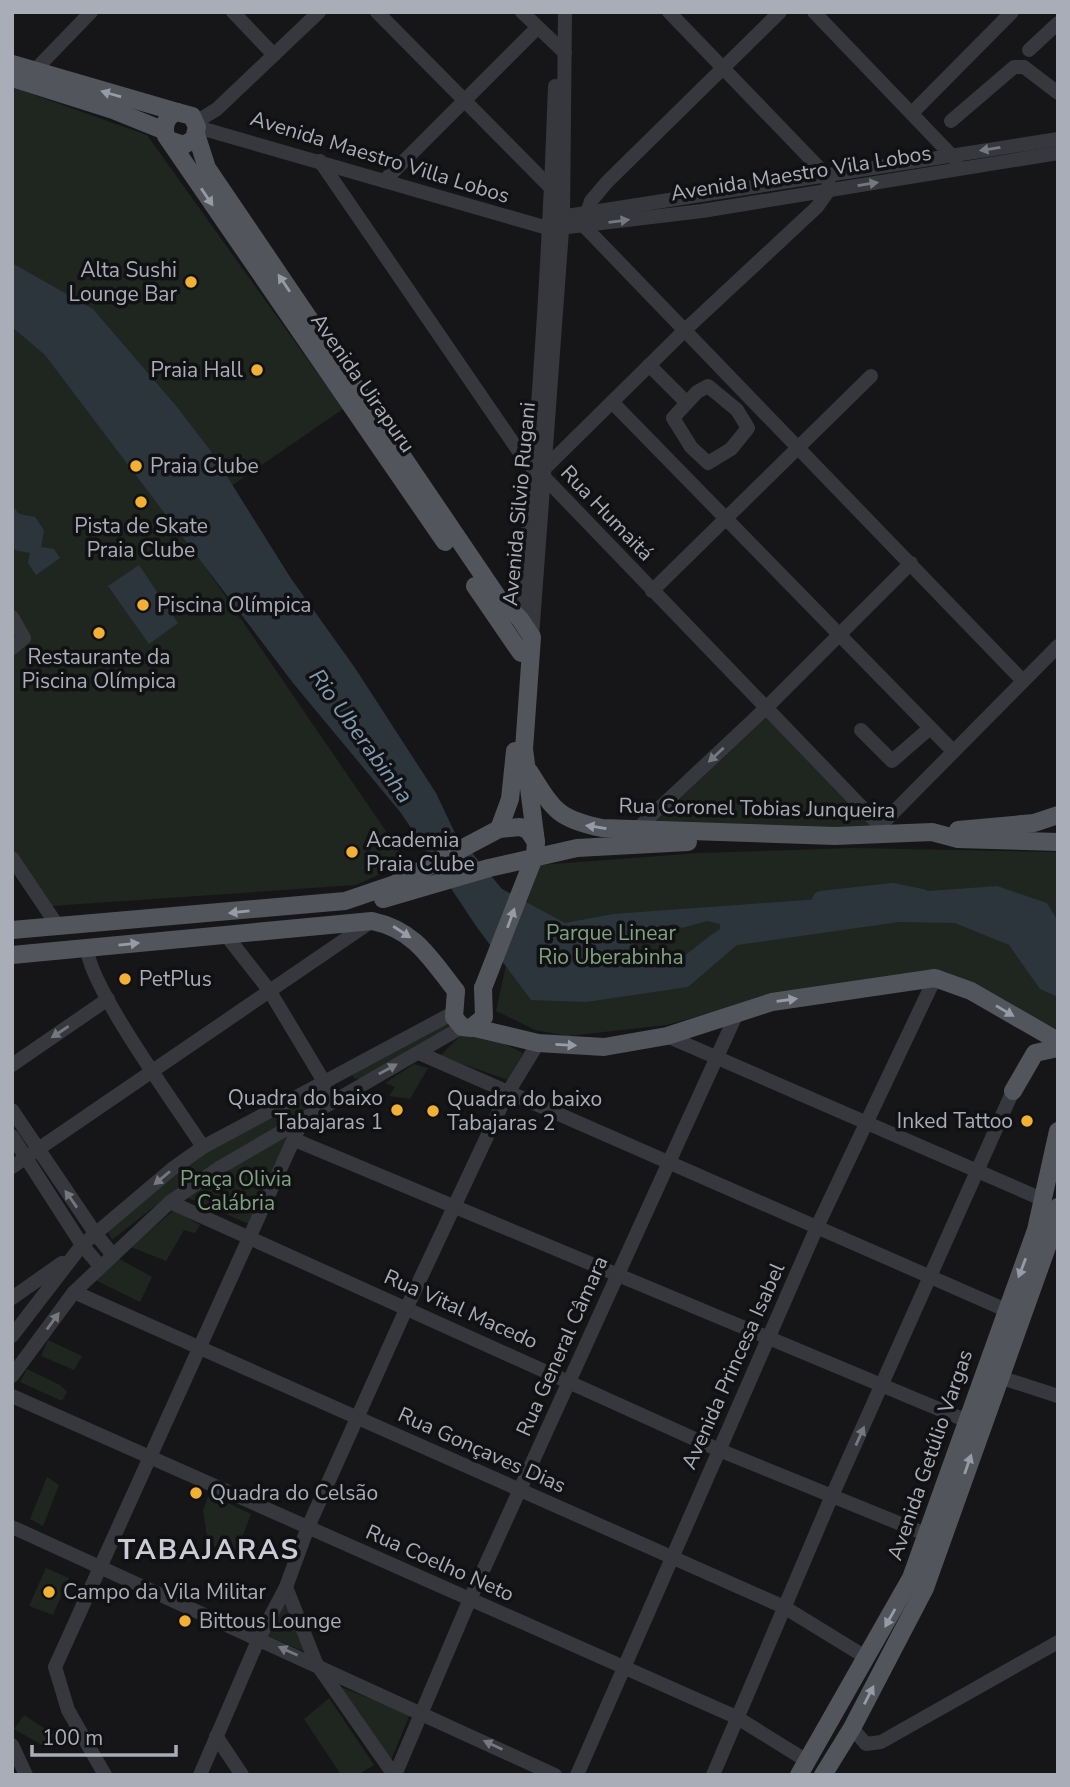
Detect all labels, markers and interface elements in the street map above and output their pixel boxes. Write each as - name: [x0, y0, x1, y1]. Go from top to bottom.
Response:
- one-way arrow: [101, 88, 122, 98]
- street label: Avenida Maestro Villa Lobos: [247, 104, 513, 210]
- street label: Avenida Maestro Vila Lobos: [669, 139, 933, 207]
- one-way arrow: [979, 144, 1001, 155]
- one-way arrow: [857, 178, 879, 189]
- one-way arrow: [200, 187, 213, 206]
- one-way arrow: [608, 216, 630, 227]
- place label: Alta Sushi Lounge Bar: [69, 256, 177, 308]
- one-way arrow: [277, 273, 290, 293]
- marker: Alta Sushi Lounge Bar: [183, 274, 199, 290]
- street label: Avenida Uirapuru: [304, 308, 422, 458]
- place label: Praia Hall: [150, 356, 244, 384]
- marker: Praia Hall: [249, 362, 265, 378]
- street label: Avenida Silvio Rugani: [496, 401, 542, 607]
- place label: Praia Clube: [150, 452, 259, 480]
- marker: Praia Clube: [128, 458, 144, 474]
- street label: Rua Humaitá: [554, 459, 660, 567]
- marker: Pista de Skate Praia Clube: [133, 494, 149, 510]
- place label: Pista de Skate Praia Clube: [74, 512, 208, 564]
- place label: Piscina Olímpica: [157, 591, 311, 619]
- marker: Piscina Olímpica: [135, 597, 151, 613]
- marker: Restaurante da Piscina Olímpica: [91, 625, 107, 641]
- place label: Restaurante da Piscina Olímpica: [22, 643, 176, 695]
- water label: Rio Uberabinha: [302, 662, 420, 810]
- one-way arrow: [708, 746, 725, 762]
- street label: Rua Coronel Tobias Junqueira: [618, 792, 896, 824]
- one-way arrow: [585, 821, 607, 832]
- place label: Academia Praia Clube: [366, 826, 475, 878]
- marker: Academia Praia Clube: [344, 844, 360, 860]
- one-way arrow: [228, 907, 250, 918]
- one-way arrow: [506, 908, 517, 929]
- park label: Parque Linear Rio Uberabinha: [538, 919, 684, 971]
- one-way arrow: [392, 925, 412, 938]
- one-way arrow: [118, 938, 140, 949]
- place label: PetPlus: [139, 965, 212, 993]
- marker: PetPlus: [117, 971, 133, 987]
- one-way arrow: [776, 994, 798, 1005]
- one-way arrow: [995, 1005, 1014, 1017]
- one-way arrow: [51, 1025, 69, 1039]
- one-way arrow: [555, 1039, 577, 1050]
- one-way arrow: [379, 1063, 398, 1075]
- place label: Quadra do baixo Tabajaras 1: [228, 1084, 383, 1136]
- place label: Quadra do baixo Tabajaras 2: [447, 1085, 602, 1137]
- marker: Quadra do baixo Tabajaras 1: [389, 1102, 405, 1118]
- marker: Quadra do baixo Tabajaras 2: [425, 1103, 441, 1119]
- place label: Inked Tattoo: [897, 1107, 1013, 1135]
- marker: Inked Tattoo: [1019, 1113, 1035, 1129]
- park label: Praça Olivia Calábria: [180, 1165, 292, 1217]
- one-way arrow: [153, 1170, 170, 1185]
- one-way arrow: [64, 1190, 78, 1208]
- street label: Rua General Câmara: [510, 1251, 614, 1441]
- one-way arrow: [1016, 1257, 1027, 1278]
- street label: Avenida Princesa Isabel: [675, 1258, 791, 1474]
- street label: Rua Vital Macedo: [380, 1263, 542, 1355]
- one-way arrow: [45, 1312, 59, 1330]
- street label: Avenida Getúlio Vargas: [881, 1346, 979, 1564]
- street label: Rua Gonçaves Dias: [394, 1400, 570, 1500]
- one-way arrow: [854, 1426, 865, 1446]
- one-way arrow: [963, 1453, 974, 1474]
- place label: Quadra do Celsão: [210, 1479, 378, 1507]
- marker: Quadra do Celsão: [188, 1485, 204, 1501]
- street label: Rua Coelho Neto: [361, 1518, 519, 1608]
- district label: TABAJARAS: [118, 1531, 300, 1569]
- place label: Campo da Vila Militar: [63, 1578, 266, 1606]
- marker: Campo da Vila Militar: [41, 1584, 57, 1600]
- place label: Bittous Lounge: [199, 1607, 342, 1635]
- one-way arrow: [884, 1608, 896, 1627]
- marker: Bittous Lounge: [177, 1613, 193, 1629]
- one-way arrow: [277, 1645, 298, 1656]
- one-way arrow: [864, 1685, 875, 1705]
- scale bar: [32, 1714, 175, 1758]
- text: 100 m: [42, 1724, 103, 1752]
- one-way arrow: [483, 1740, 503, 1751]

